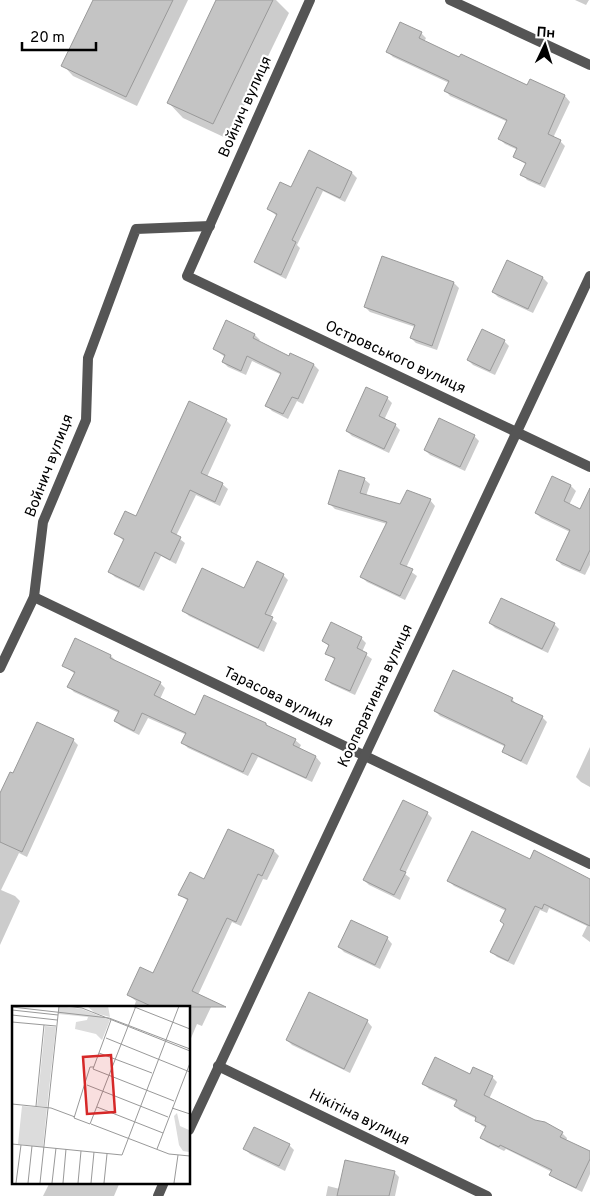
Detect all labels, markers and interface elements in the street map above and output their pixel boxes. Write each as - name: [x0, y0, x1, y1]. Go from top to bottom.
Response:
- scale bar: [22, 20, 96, 52]
- north arrow: [520, 20, 570, 70]
- text: Пн: [536, 24, 556, 43]
- text: 20 m: [30, 29, 65, 48]
- street label: Войнич вулиця: [215, 53, 277, 161]
- street label: Островського вулиця: [322, 317, 468, 399]
- street label: Войнич вулиця: [22, 412, 78, 520]
- street label: Кооперативна вулиця: [334, 621, 418, 771]
- street label: Тарасова вулиця: [220, 663, 336, 733]
- inset map: [12, 1006, 190, 1184]
- street label: Нікітіна вулиця: [306, 1085, 412, 1151]

